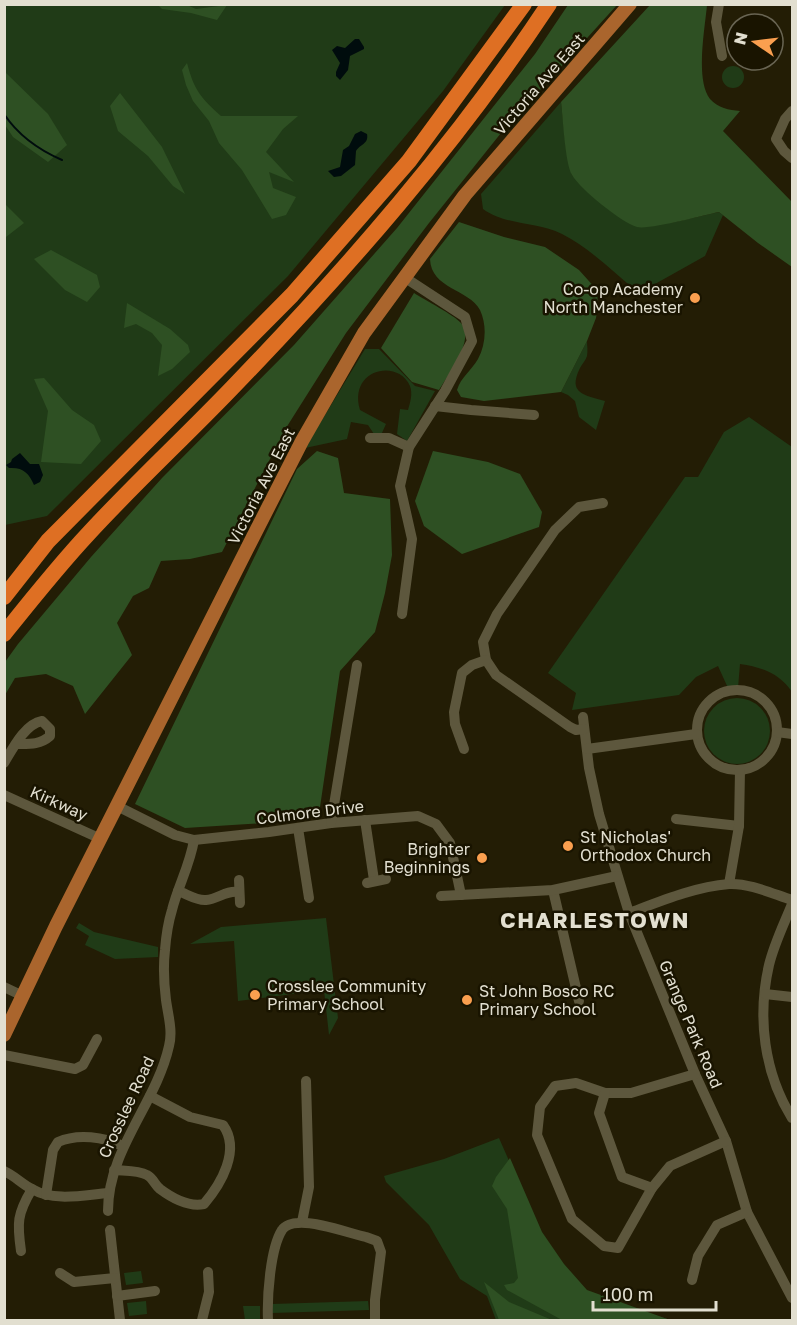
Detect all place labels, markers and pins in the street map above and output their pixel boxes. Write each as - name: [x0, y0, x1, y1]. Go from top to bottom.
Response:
- place label: Co-op Academy North Manchester: [544, 279, 683, 317]
- marker: Co-op Academy North Manchester: [688, 291, 702, 305]
- place label: St Nicholas' Orthodox Church: [580, 827, 711, 865]
- place label: Brighter Beginnings: [384, 839, 470, 877]
- marker: St Nicholas' Orthodox Church: [561, 839, 575, 853]
- marker: Brighter Beginnings: [475, 851, 489, 865]
- place label: Crosslee Community Primary School: [267, 976, 426, 1014]
- place label: St John Bosco RC Primary School: [479, 981, 614, 1019]
- marker: Crosslee Community Primary School: [248, 988, 262, 1002]
- marker: St John Bosco RC Primary School: [460, 993, 474, 1007]

